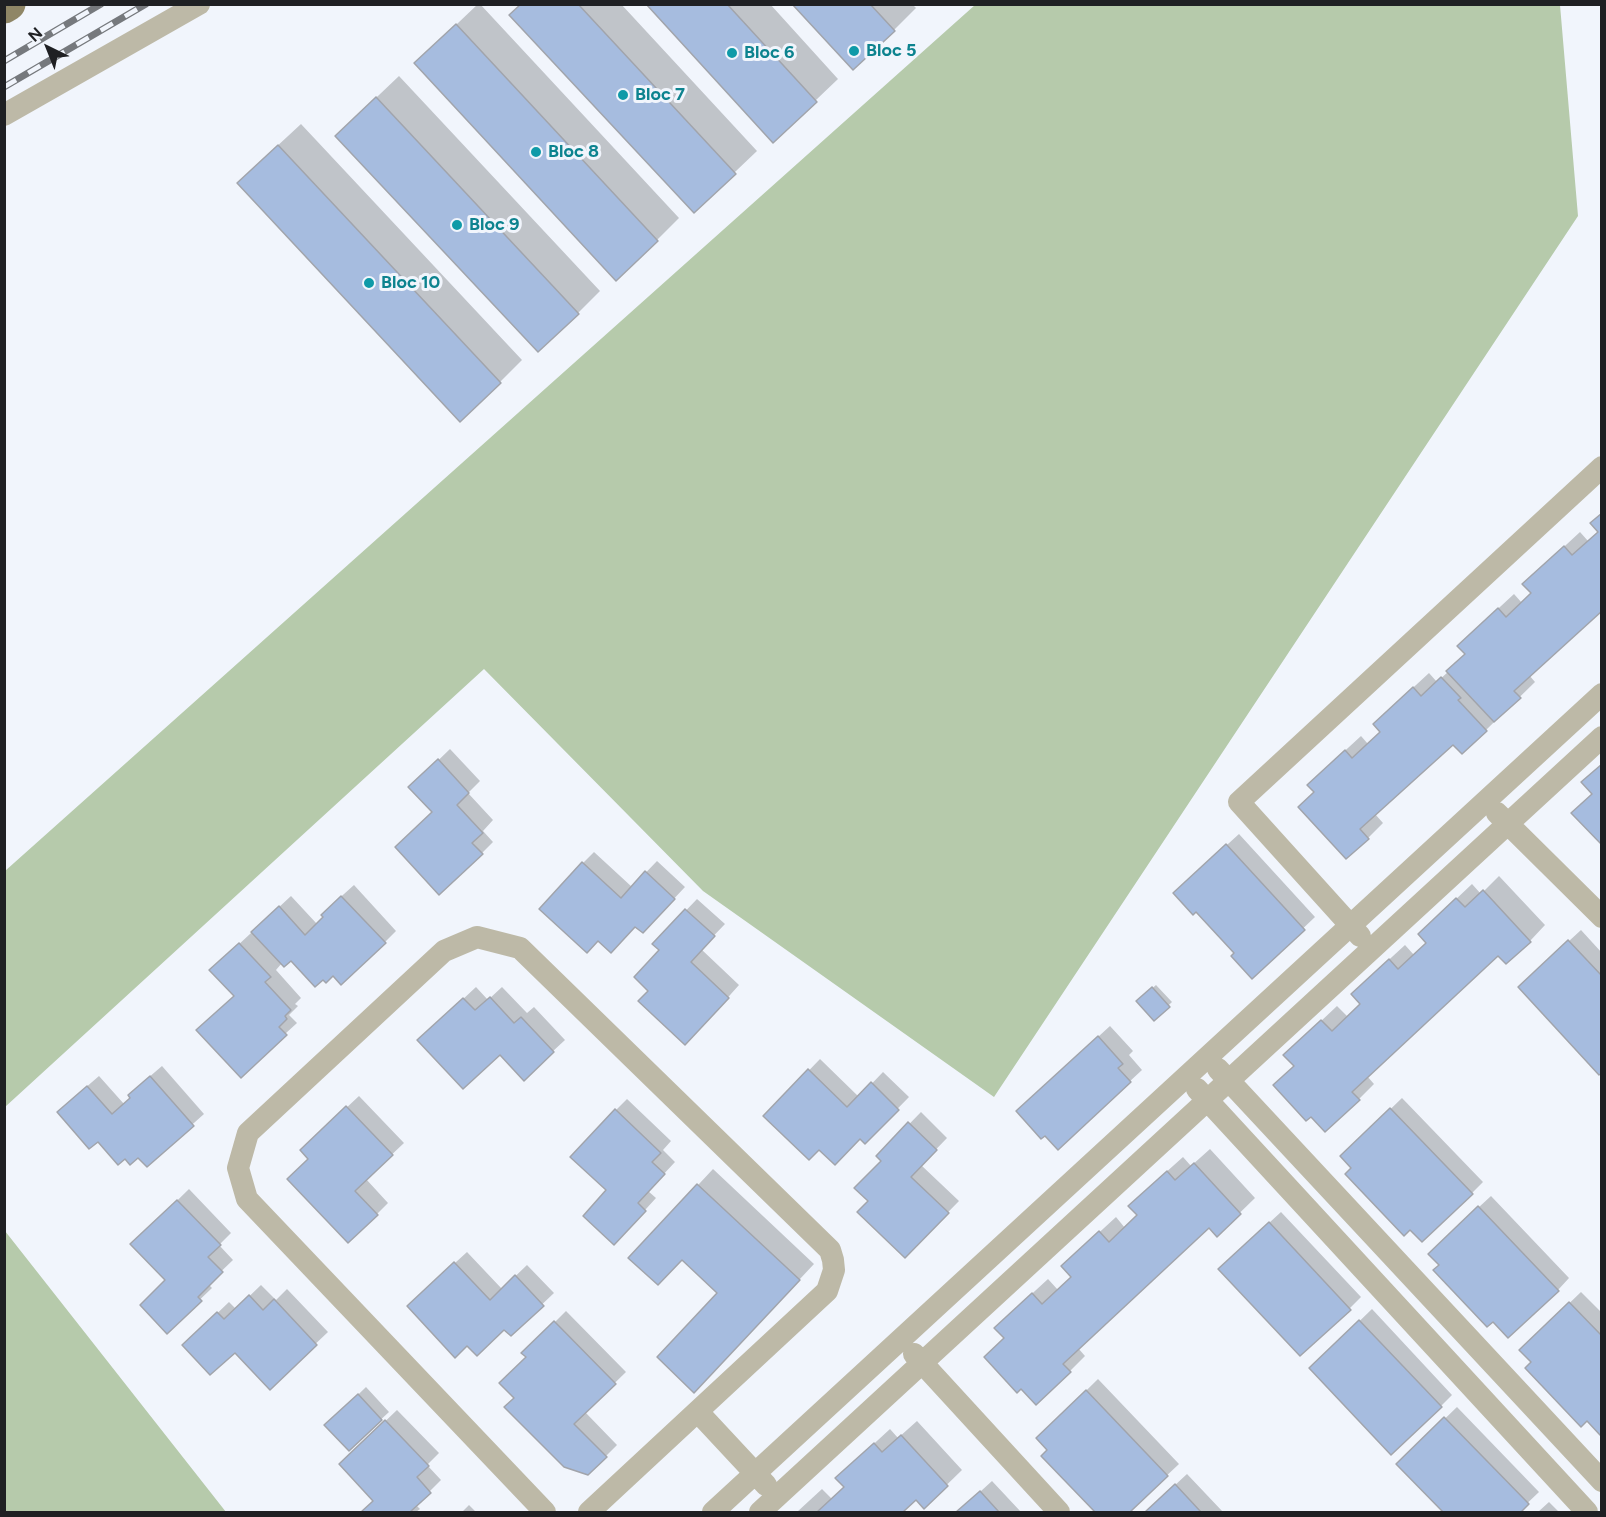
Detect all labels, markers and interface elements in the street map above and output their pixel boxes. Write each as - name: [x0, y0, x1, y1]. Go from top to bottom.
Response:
- north arrow: [18, 18, 78, 78]
- text: N: [24, 23, 46, 46]
- place label: Bloc 5: [866, 40, 916, 62]
- place label: Bloc 6: [744, 42, 794, 64]
- marker: Bloc 5: [847, 44, 861, 58]
- marker: Bloc 6: [725, 46, 739, 60]
- place label: Bloc 7: [635, 84, 685, 106]
- marker: Bloc 7: [616, 88, 630, 102]
- place label: Bloc 8: [548, 141, 599, 163]
- marker: Bloc 8: [529, 145, 543, 159]
- place label: Bloc 9: [469, 214, 519, 236]
- marker: Bloc 9: [450, 218, 464, 232]
- place label: Bloc 10: [381, 272, 440, 294]
- marker: Bloc 10: [362, 276, 376, 290]

